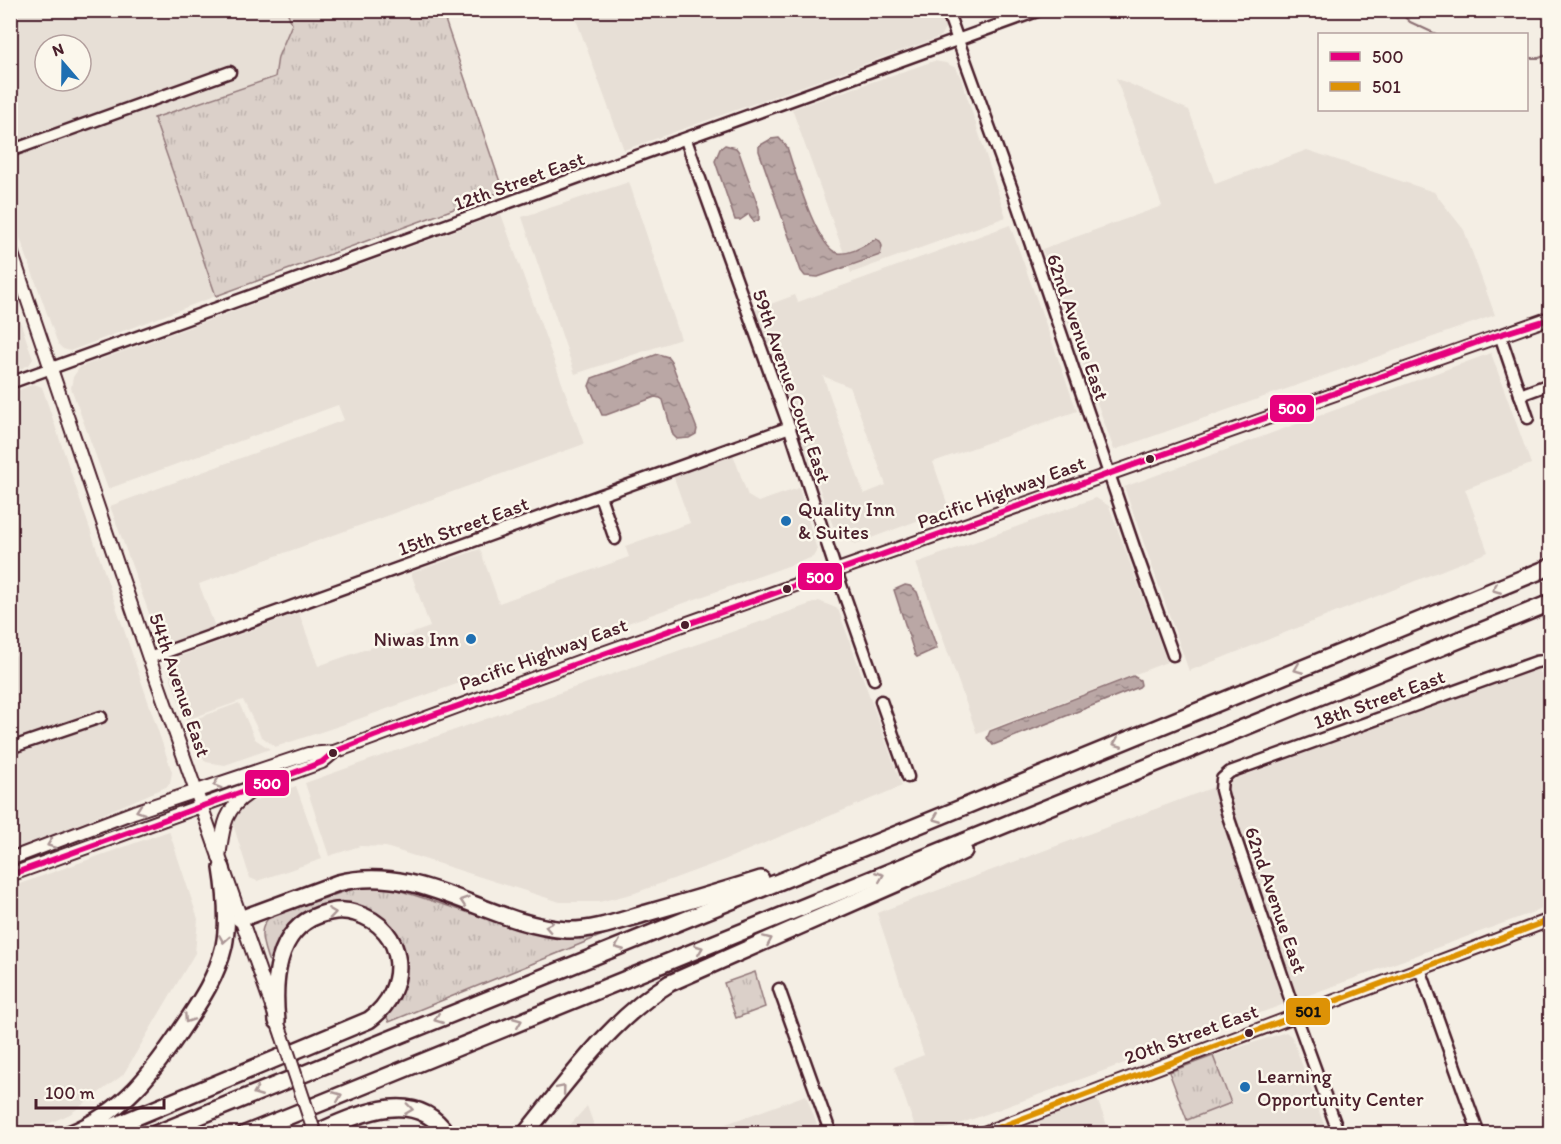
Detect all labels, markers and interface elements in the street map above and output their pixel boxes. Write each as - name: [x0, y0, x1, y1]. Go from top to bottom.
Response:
- north arrow: [33, 33, 93, 93]
- legend: [1318, 33, 1528, 111]
- text: N: [50, 39, 66, 60]
- text: 500: [1372, 46, 1404, 68]
- text: 501: [1372, 76, 1401, 98]
- street label: 12th Street East: [450, 146, 588, 216]
- street label: 62nd Avenue East: [1042, 251, 1114, 403]
- street label: 59th Avenue Court East: [748, 286, 836, 486]
- line badge: 500: [1269, 394, 1315, 423]
- text: 500: [1278, 399, 1306, 418]
- street label: Pacific Highway East: [914, 450, 1089, 534]
- unlabelled marker: [1144, 453, 1156, 465]
- street label: 15th Street East: [394, 491, 532, 561]
- place label: Quality Inn & Suites: [798, 497, 895, 544]
- marker: Quality Inn & Suites: [779, 514, 793, 528]
- line badge: 500: [797, 562, 843, 591]
- text: 500: [806, 568, 834, 587]
- one-way arrow: [1492, 582, 1503, 594]
- unlabelled marker: [781, 583, 793, 595]
- street label: 54th Avenue East: [144, 610, 216, 760]
- street label: Pacific Highway East: [456, 612, 631, 696]
- unlabelled marker: [679, 619, 691, 631]
- place label: Niwas Inn: [373, 627, 459, 651]
- marker: Niwas Inn: [464, 632, 478, 646]
- one-way arrow: [1293, 662, 1304, 674]
- street label: 18th Street East: [1310, 664, 1448, 734]
- one-way arrow: [1113, 736, 1124, 748]
- unlabelled marker: [327, 747, 339, 759]
- line badge: 500: [244, 769, 290, 797]
- text: 500: [253, 774, 281, 793]
- one-way arrow: [212, 777, 223, 789]
- one-way arrow: [136, 803, 146, 816]
- one-way arrow: [932, 811, 943, 823]
- street label: 62nd Avenue East: [1240, 824, 1312, 976]
- one-way arrow: [46, 837, 56, 850]
- one-way arrow: [874, 871, 885, 883]
- one-way arrow: [459, 895, 470, 908]
- one-way arrow: [327, 907, 337, 919]
- one-way arrow: [544, 921, 554, 934]
- one-way arrow: [219, 935, 231, 944]
- one-way arrow: [762, 935, 773, 947]
- one-way arrow: [614, 939, 625, 951]
- one-way arrow: [693, 944, 704, 956]
- line badge: 501: [1285, 997, 1331, 1026]
- street label: 20th Street East: [1121, 999, 1261, 1069]
- text: 501: [1295, 1002, 1321, 1021]
- one-way arrow: [434, 1012, 445, 1024]
- one-way arrow: [184, 1013, 196, 1023]
- one-way arrow: [512, 1017, 523, 1029]
- unlabelled marker: [1243, 1027, 1255, 1039]
- place label: Learning Opportunity Center: [1257, 1064, 1424, 1111]
- scale bar: [36, 1072, 164, 1110]
- marker: Learning Opportunity Center: [1238, 1080, 1252, 1094]
- text: 100 m: [45, 1082, 95, 1104]
- one-way arrow: [253, 1085, 264, 1097]
- one-way arrow: [555, 1085, 566, 1096]
- one-way arrow: [331, 1091, 342, 1103]
- one-way arrow: [405, 1102, 414, 1114]

